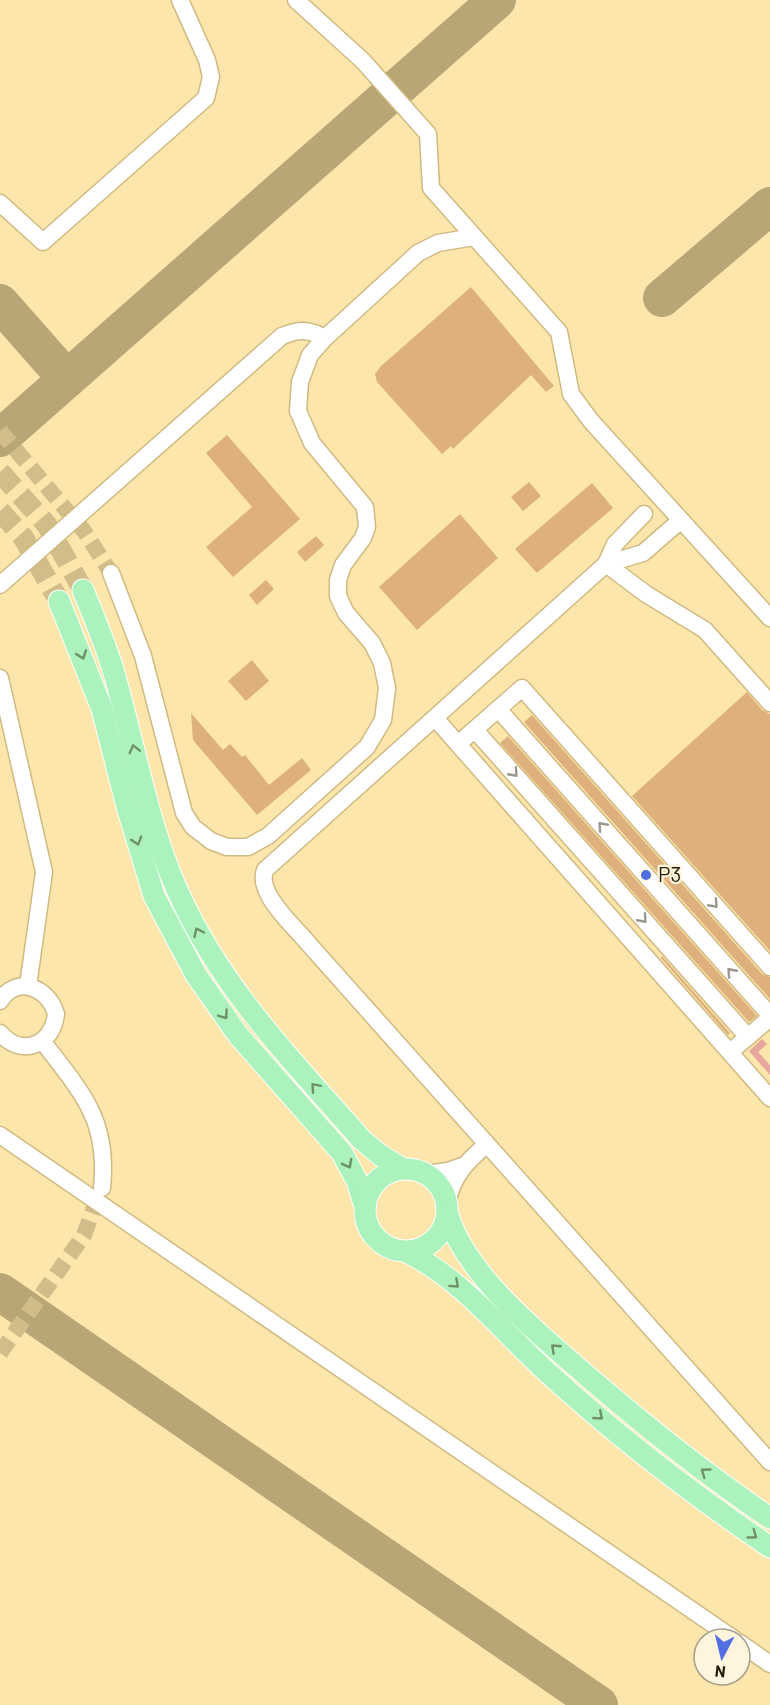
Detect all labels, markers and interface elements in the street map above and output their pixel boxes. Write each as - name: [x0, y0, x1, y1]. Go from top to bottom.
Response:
- one-way arrow: [74, 649, 87, 659]
- one-way arrow: [128, 744, 141, 754]
- one-way arrow: [507, 767, 518, 777]
- one-way arrow: [598, 822, 609, 833]
- one-way arrow: [130, 835, 142, 846]
- place label: P3: [658, 861, 681, 886]
- marker: P3: [639, 868, 653, 882]
- one-way arrow: [707, 898, 718, 908]
- one-way arrow: [636, 913, 647, 923]
- one-way arrow: [193, 928, 205, 939]
- one-way arrow: [727, 968, 738, 979]
- one-way arrow: [217, 1008, 228, 1019]
- one-way arrow: [312, 1082, 323, 1093]
- one-way arrow: [341, 1158, 352, 1169]
- one-way arrow: [449, 1277, 459, 1288]
- one-way arrow: [552, 1344, 562, 1355]
- one-way arrow: [592, 1409, 603, 1420]
- one-way arrow: [701, 1468, 712, 1479]
- one-way arrow: [747, 1528, 758, 1539]
- north arrow: [692, 1627, 752, 1687]
- text: N: [714, 1662, 727, 1682]

